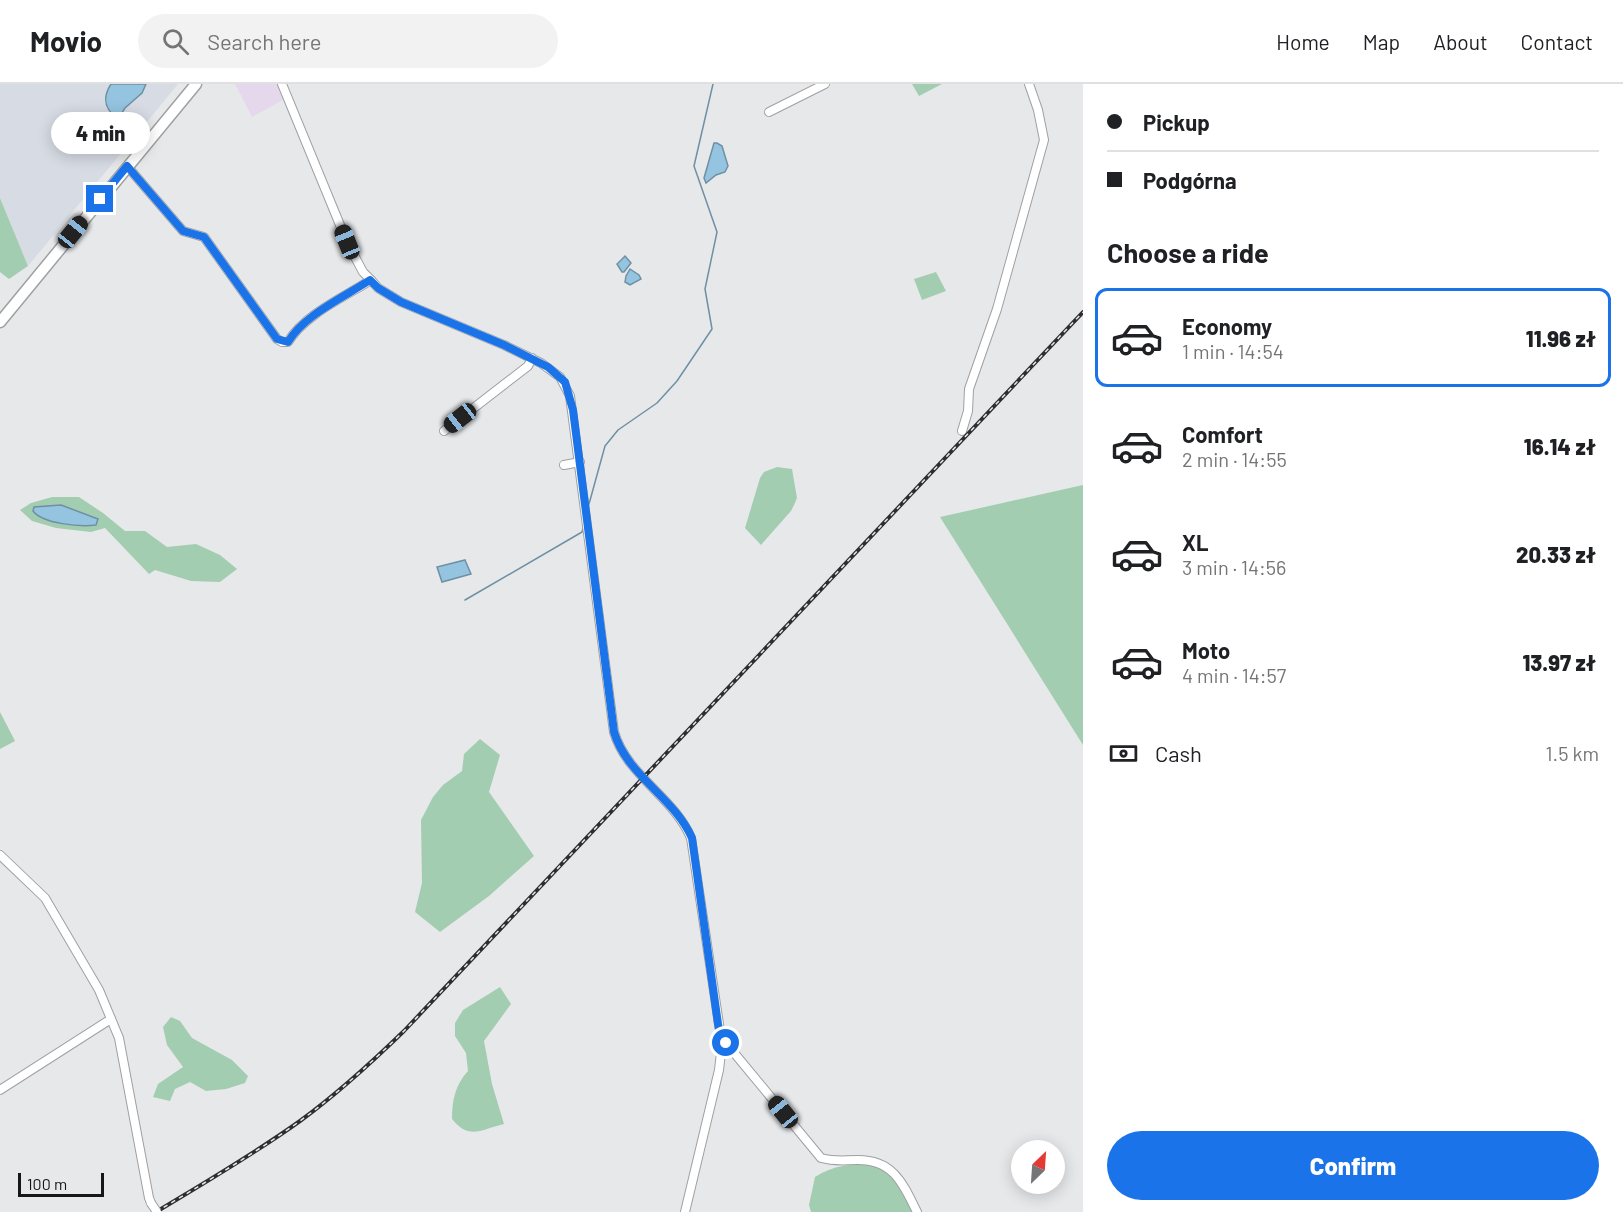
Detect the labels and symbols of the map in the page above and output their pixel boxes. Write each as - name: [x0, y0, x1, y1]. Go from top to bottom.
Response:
- callout: 4 min: [51, 112, 150, 154]
- route end: [86, 185, 113, 212]
- car: [55, 212, 91, 252]
- car: [332, 222, 362, 262]
- car: [440, 400, 480, 436]
- route start: [712, 1029, 739, 1056]
- car: [765, 1092, 801, 1132]
- north arrow: [1011, 1140, 1065, 1194]
- scale bar: [18, 1170, 104, 1198]

